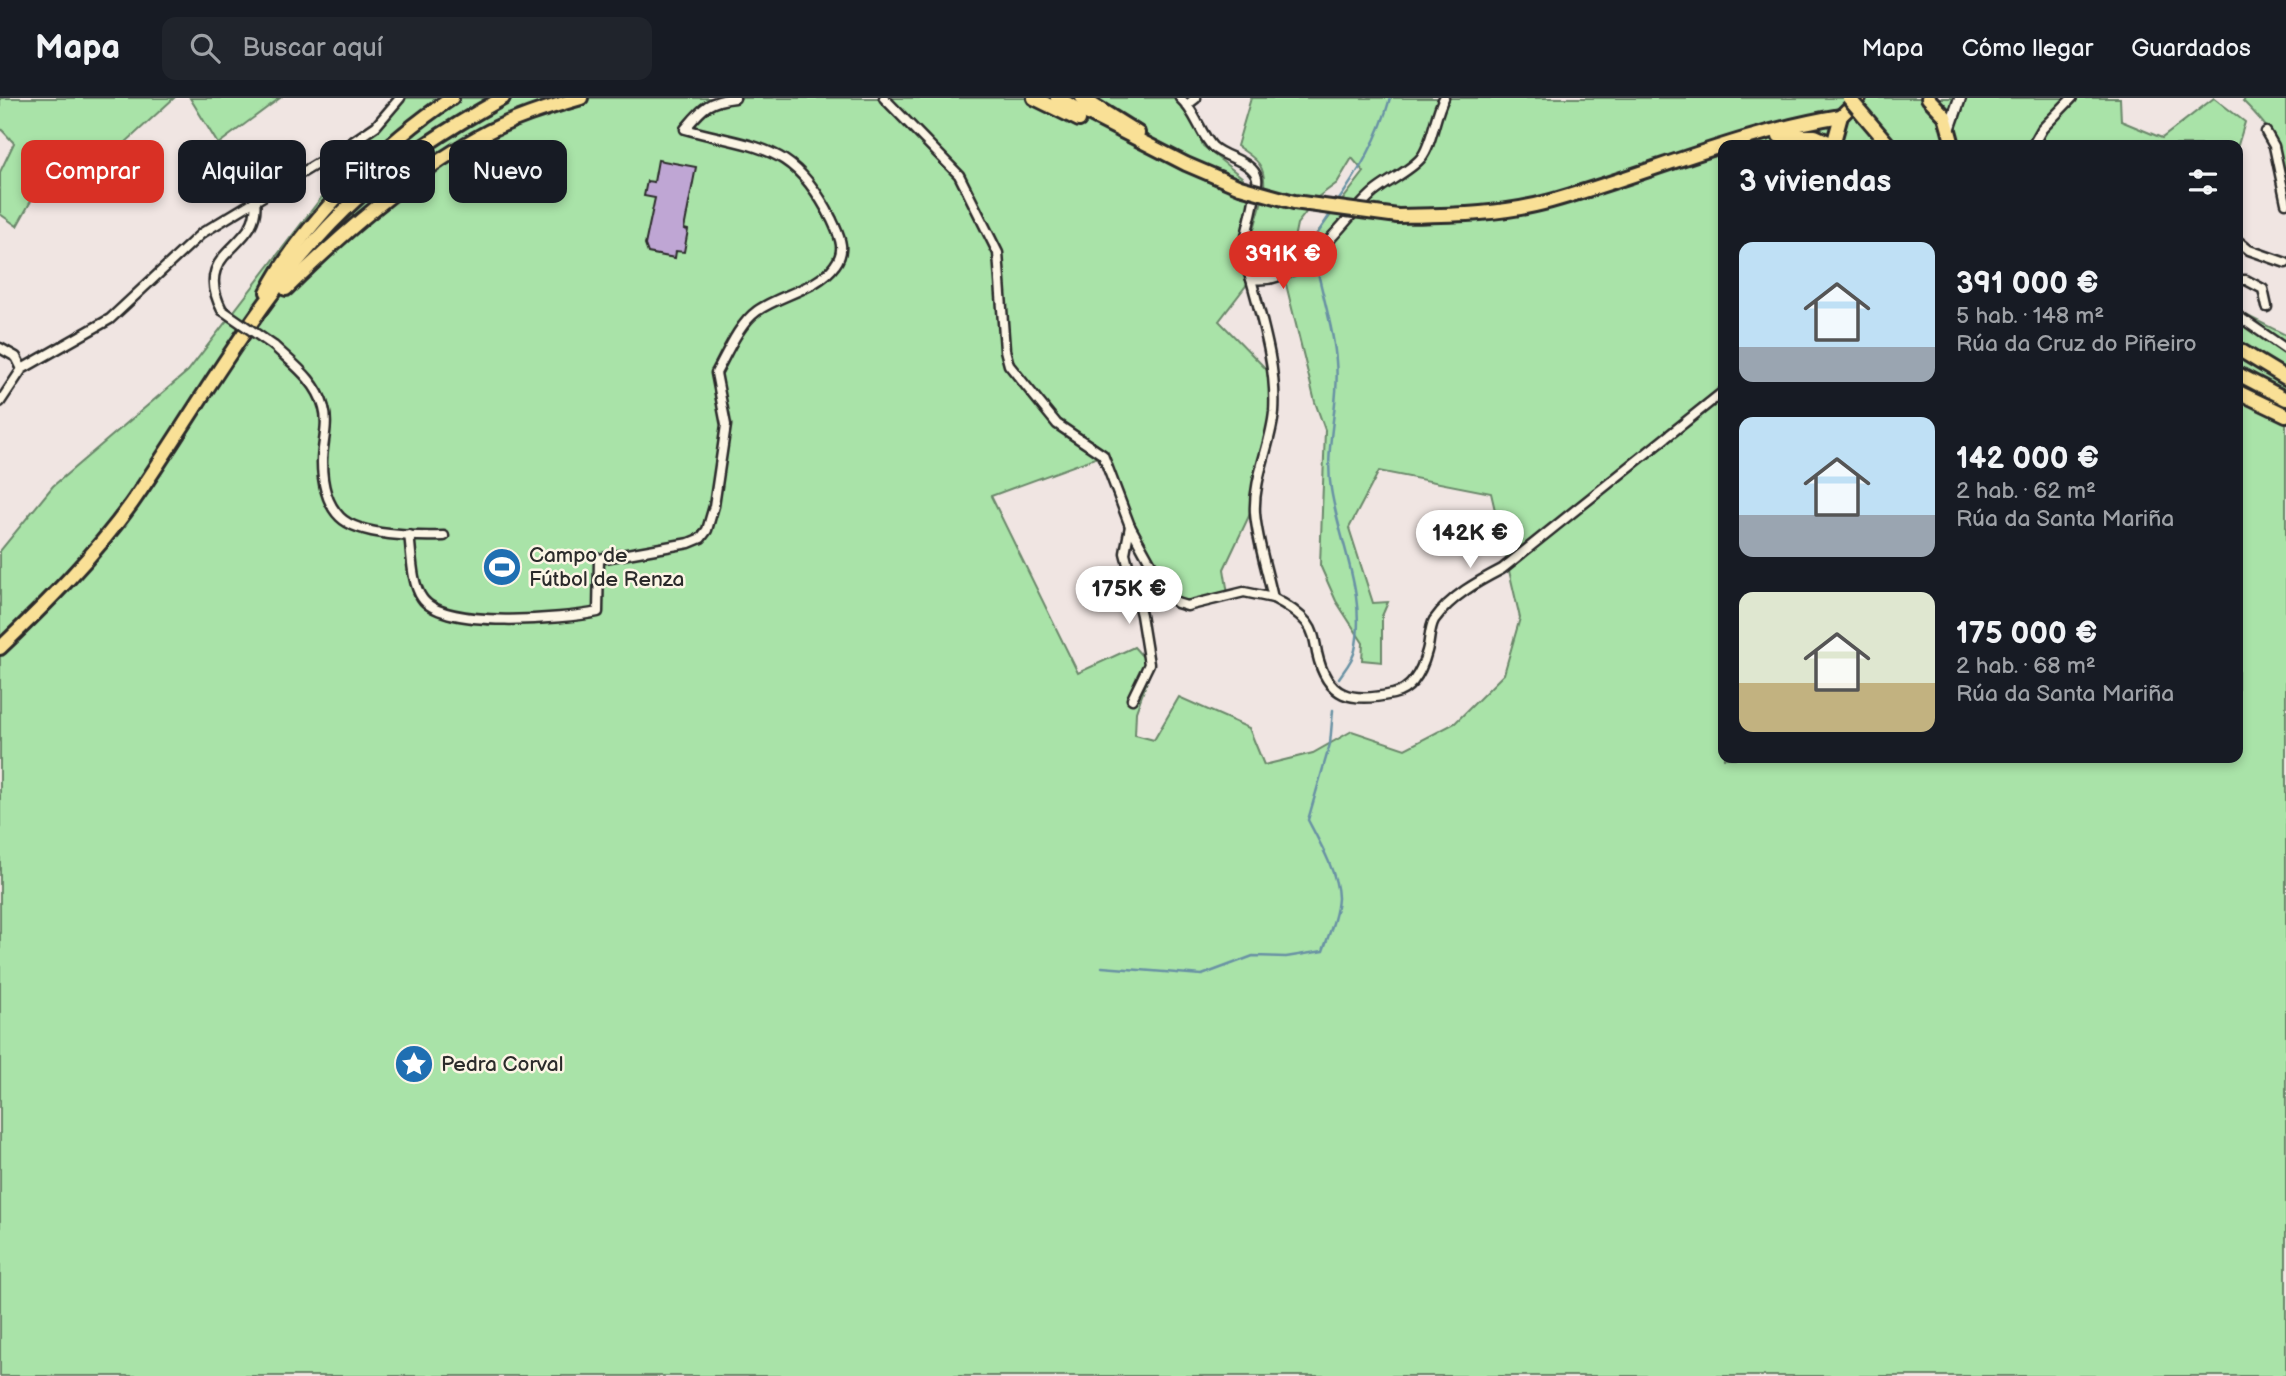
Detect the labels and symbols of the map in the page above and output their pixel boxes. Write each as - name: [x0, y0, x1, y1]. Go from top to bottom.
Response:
- pin: 391K €: [1226, 232, 1340, 291]
- pin: 142K €: [1413, 510, 1527, 570]
- place label: Campo de Fútbol de Renza: [529, 543, 684, 592]
- sports icon: Campo de Fútbol de Renza: [481, 546, 523, 588]
- pin: 175K €: [1072, 566, 1186, 626]
- place icon: Pedra Corval: [393, 1043, 435, 1085]
- place label: Pedra Corval: [441, 1052, 563, 1077]

